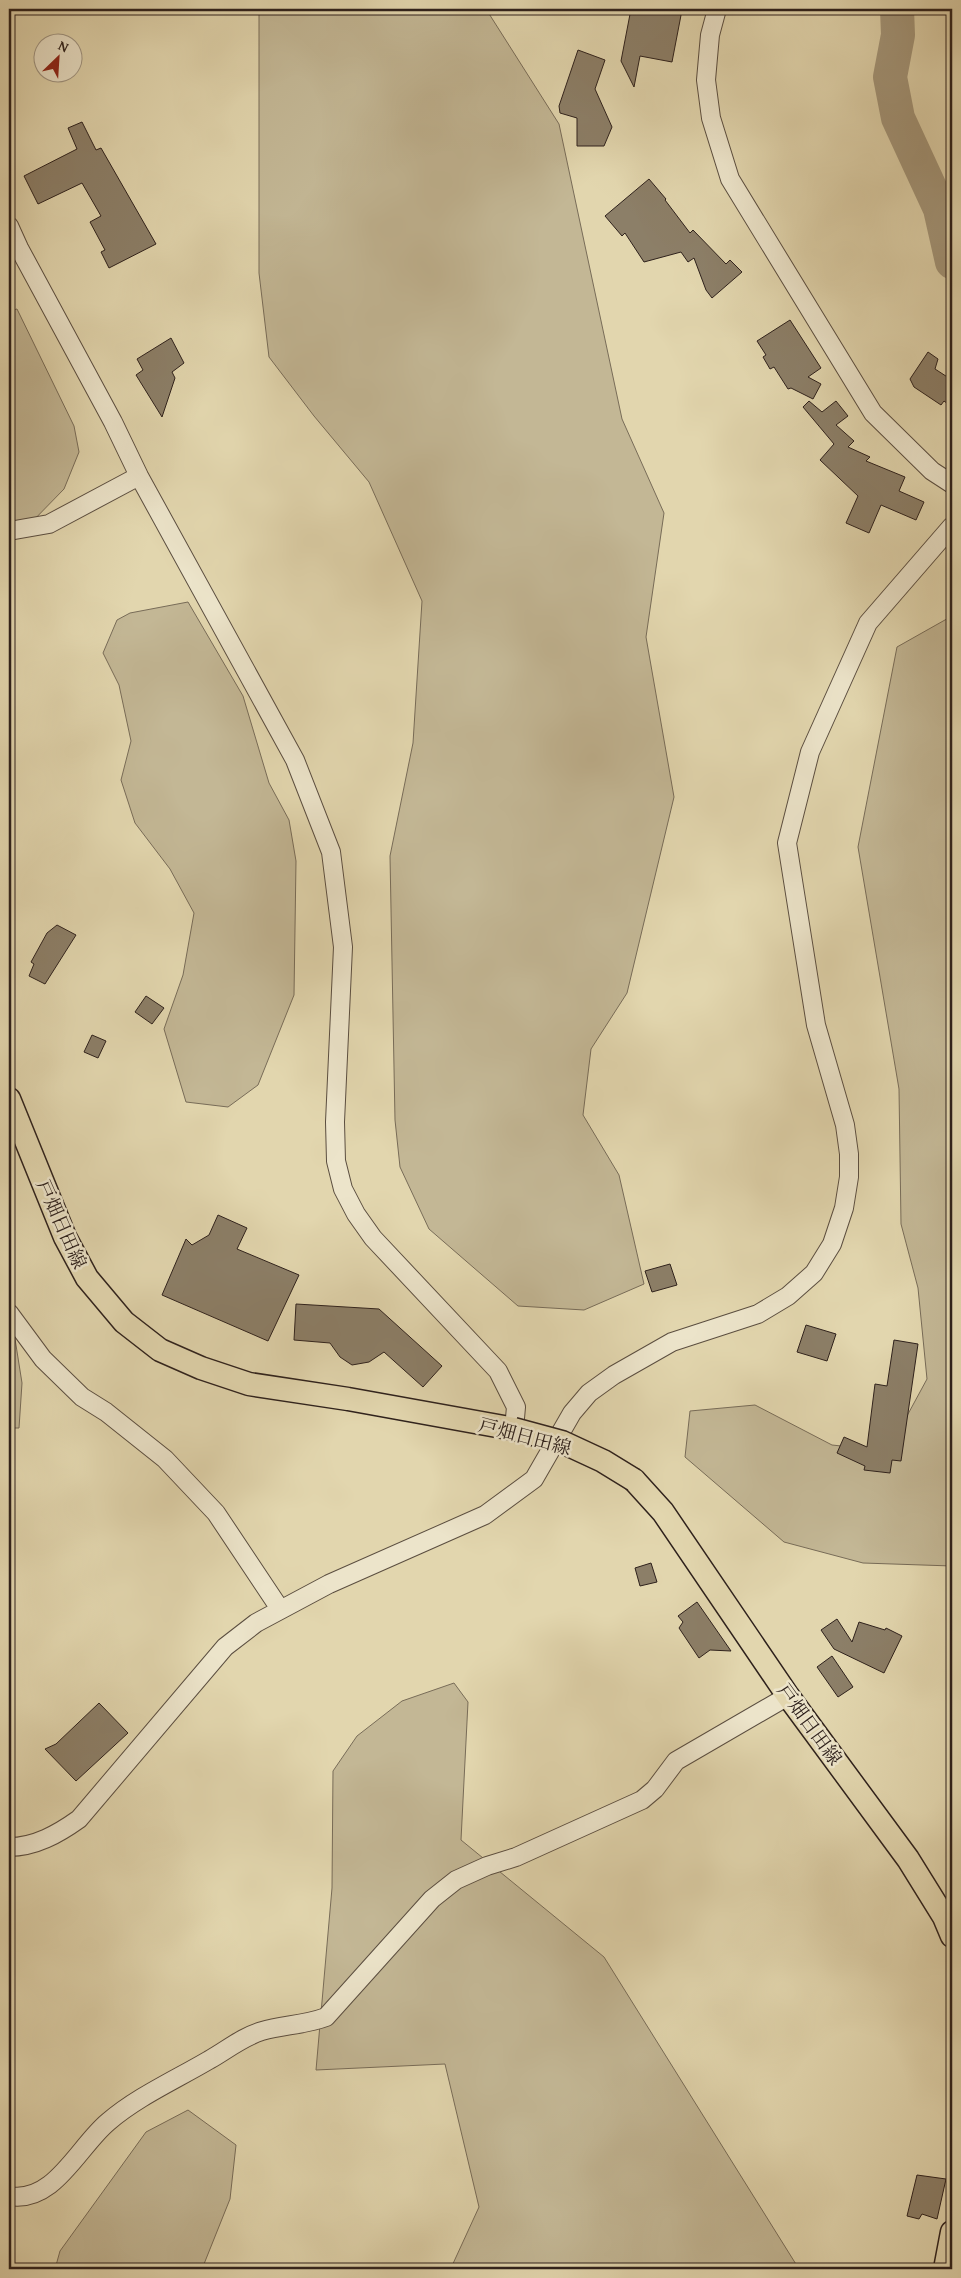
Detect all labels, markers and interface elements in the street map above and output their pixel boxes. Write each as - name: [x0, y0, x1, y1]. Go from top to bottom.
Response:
- north arrow: [32, 32, 82, 82]
- text: N: [55, 35, 73, 58]
- street label: 戸畑日田線: [30, 1175, 94, 1273]
- street label: 戸畑日田線: [475, 1410, 575, 1462]
- street label: 戸畑日田線: [771, 1677, 849, 1771]

